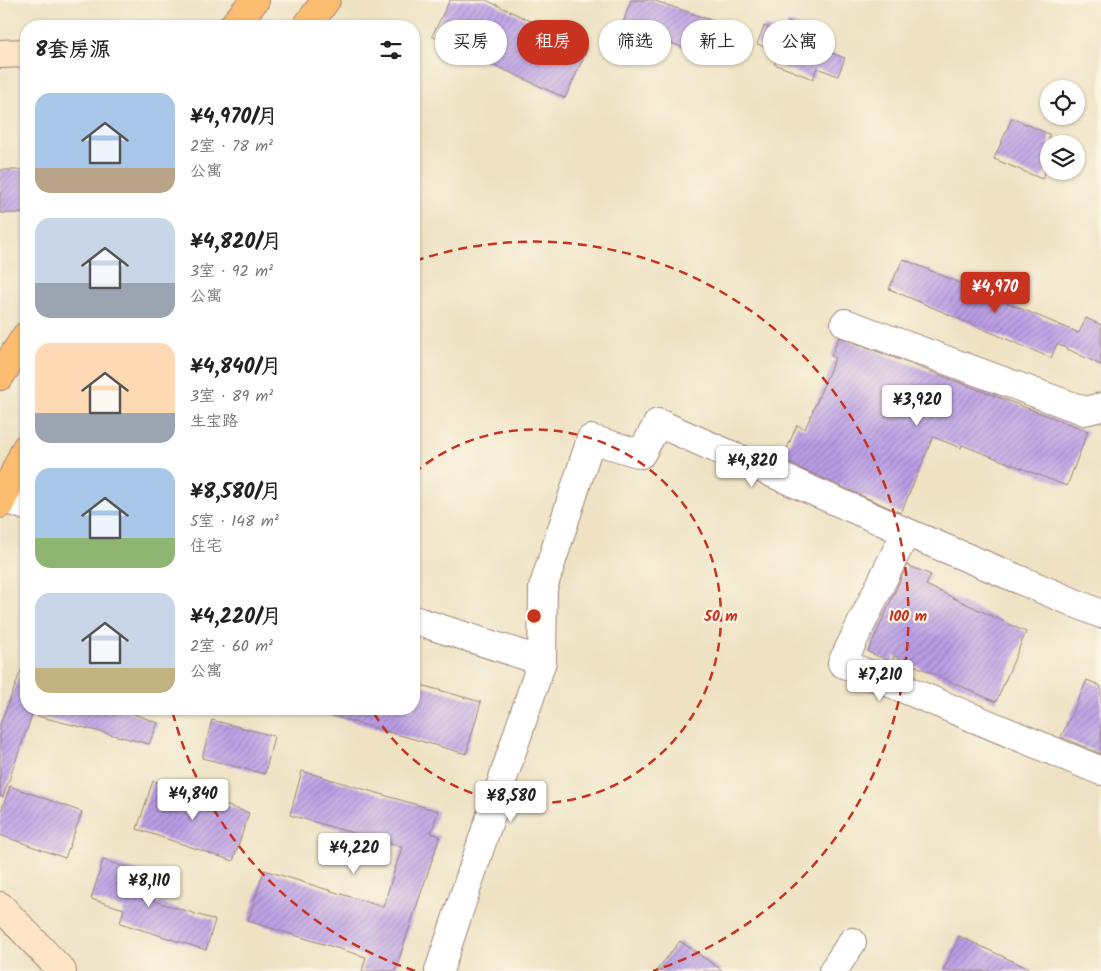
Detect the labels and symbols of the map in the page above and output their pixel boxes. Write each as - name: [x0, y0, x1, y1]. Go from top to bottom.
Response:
- pin: ¥4,970: [954, 272, 1036, 314]
- pin: ¥3,920: [876, 384, 958, 427]
- pin: ¥4,820: [711, 446, 793, 488]
- text: 50 m: [703, 605, 738, 629]
- text: 100 m: [889, 605, 927, 629]
- centre of rings: [525, 607, 543, 625]
- pin: ¥7,210: [839, 660, 921, 702]
- pin: ¥4,840: [152, 778, 234, 821]
- pin: ¥8,580: [470, 780, 552, 823]
- pin: ¥4,220: [313, 832, 395, 875]
- pin: ¥8,110: [108, 866, 190, 908]

